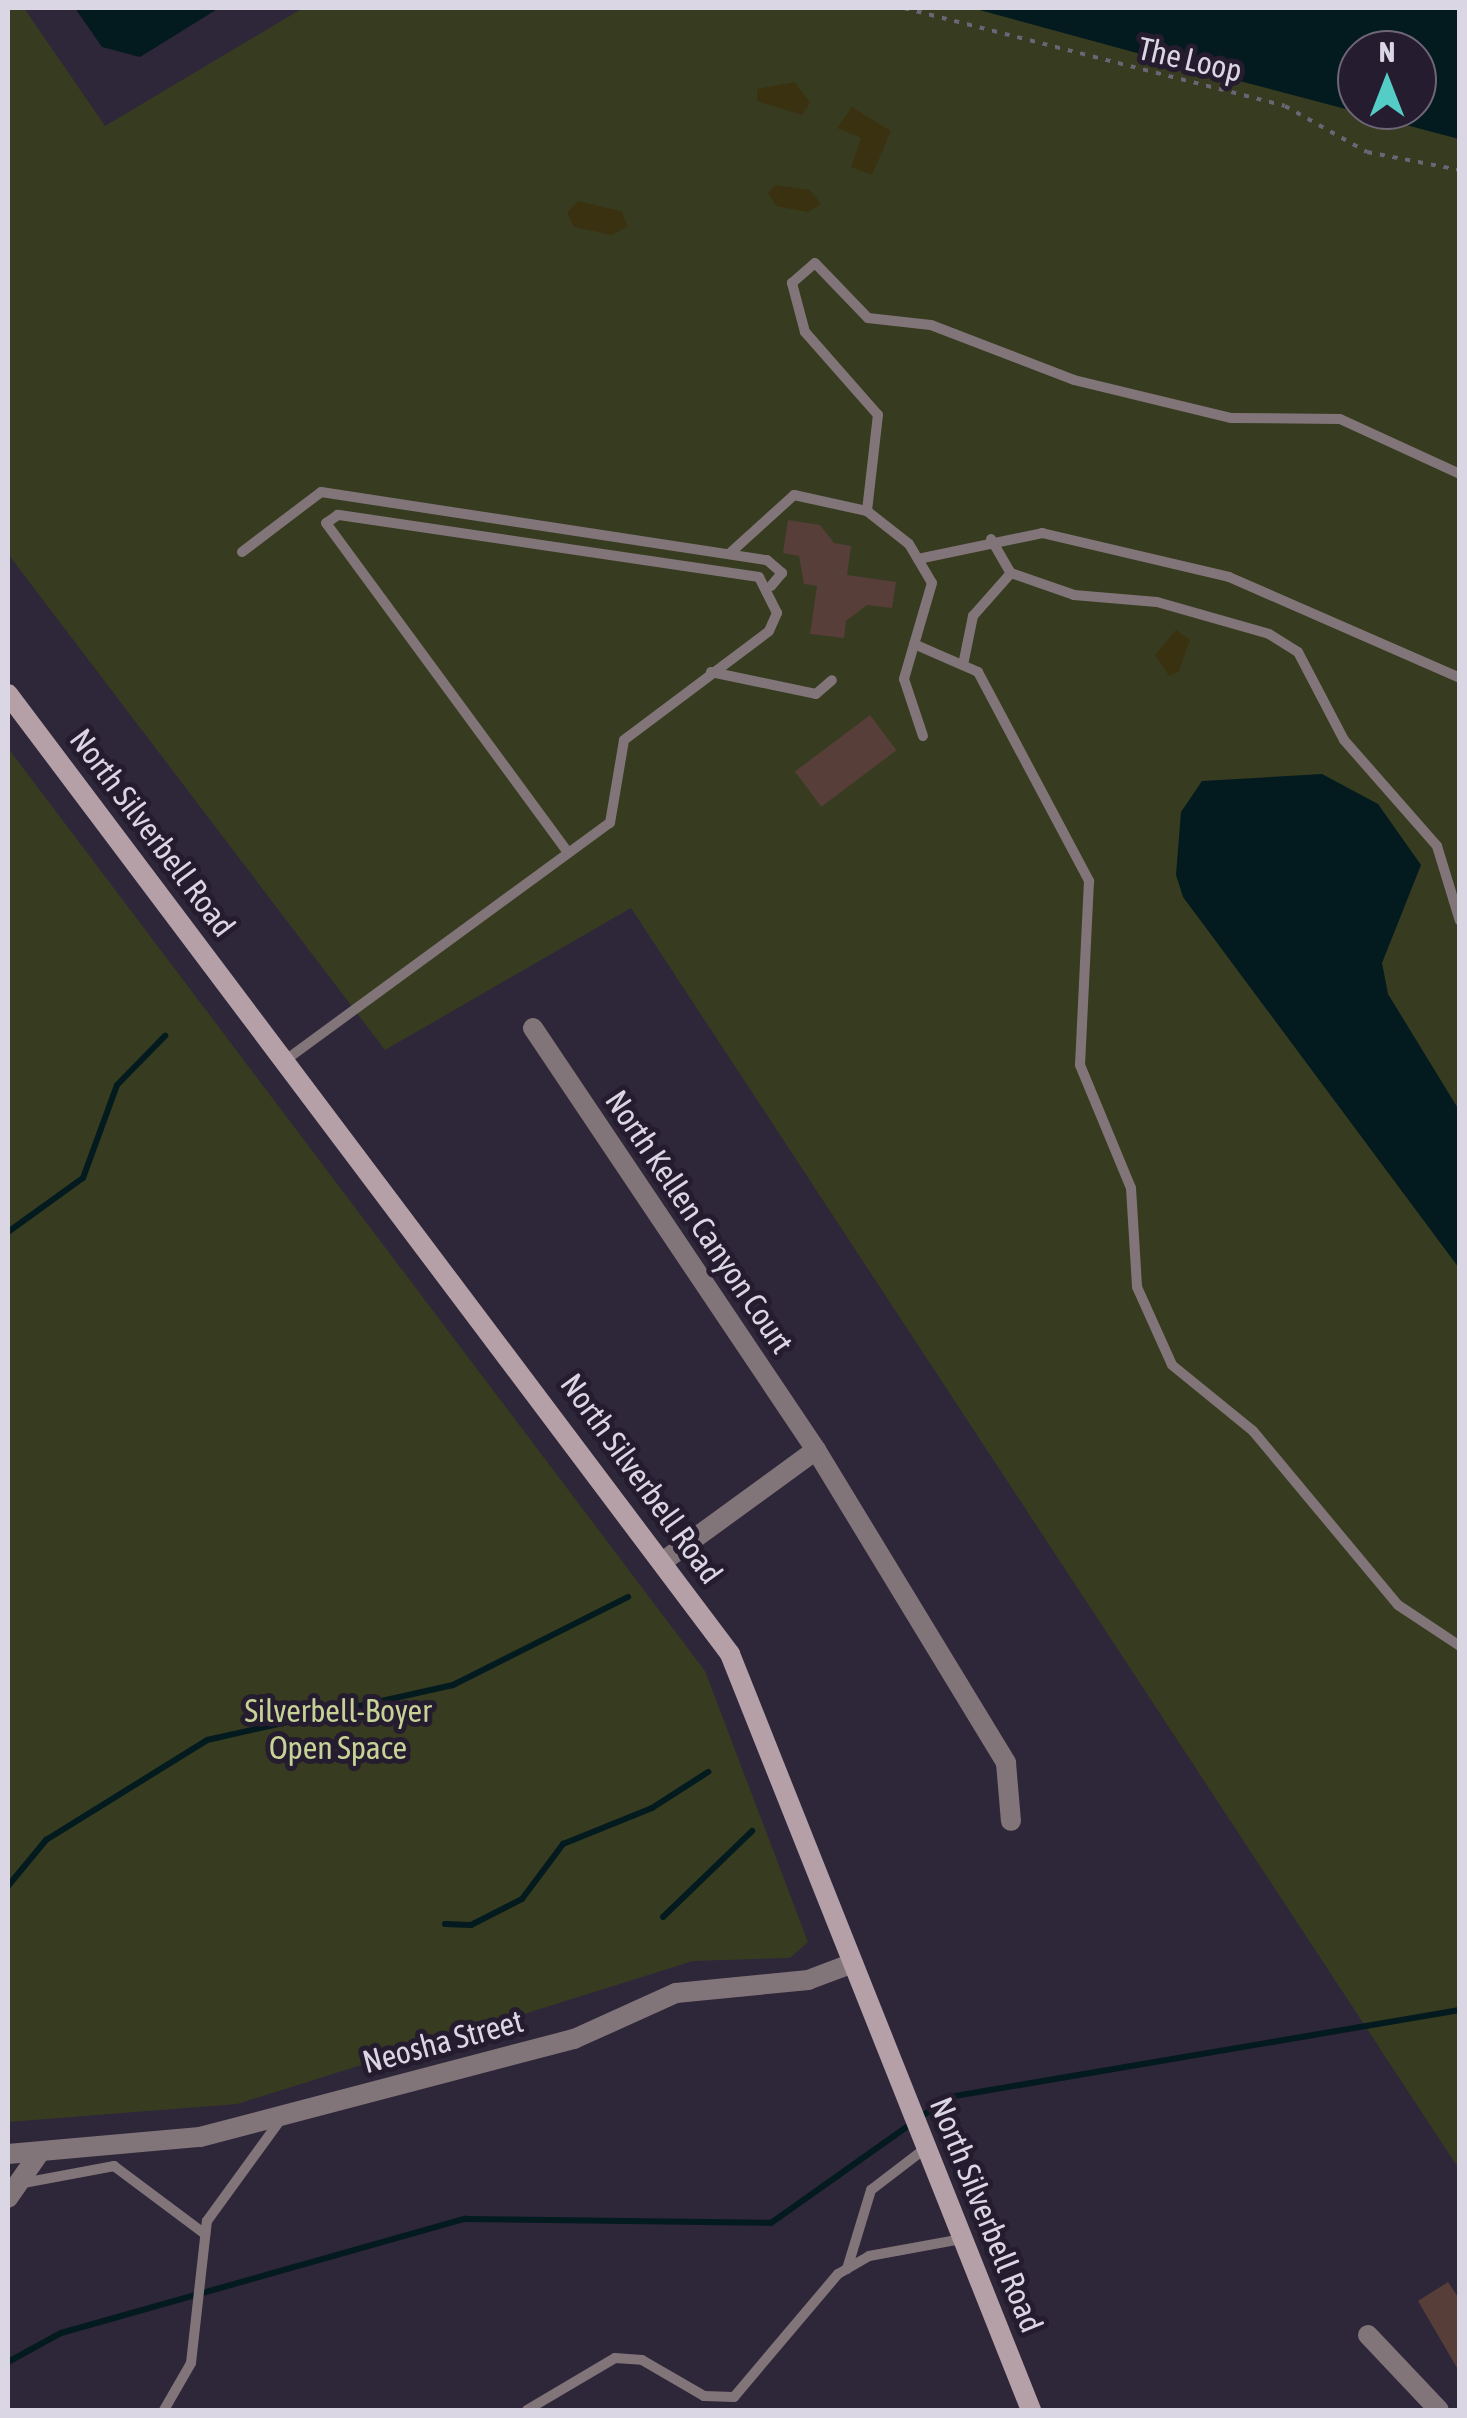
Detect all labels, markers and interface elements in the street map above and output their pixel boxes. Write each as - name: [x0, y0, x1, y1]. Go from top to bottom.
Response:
- street label: The Loop: [1134, 29, 1246, 91]
- north arrow: [1337, 30, 1437, 130]
- text: N: [1379, 36, 1395, 68]
- street label: North Silverbell Road: [61, 722, 243, 944]
- street label: North Kellen Canyon Court: [597, 1083, 801, 1361]
- street label: North Silverbell Road: [552, 1367, 730, 1591]
- park label: Silverbell-Boyer Open Space: [244, 1693, 432, 1768]
- street label: Neosha Street: [359, 2002, 527, 2082]
- street label: North Silverbell Road: [921, 2092, 1051, 2338]

